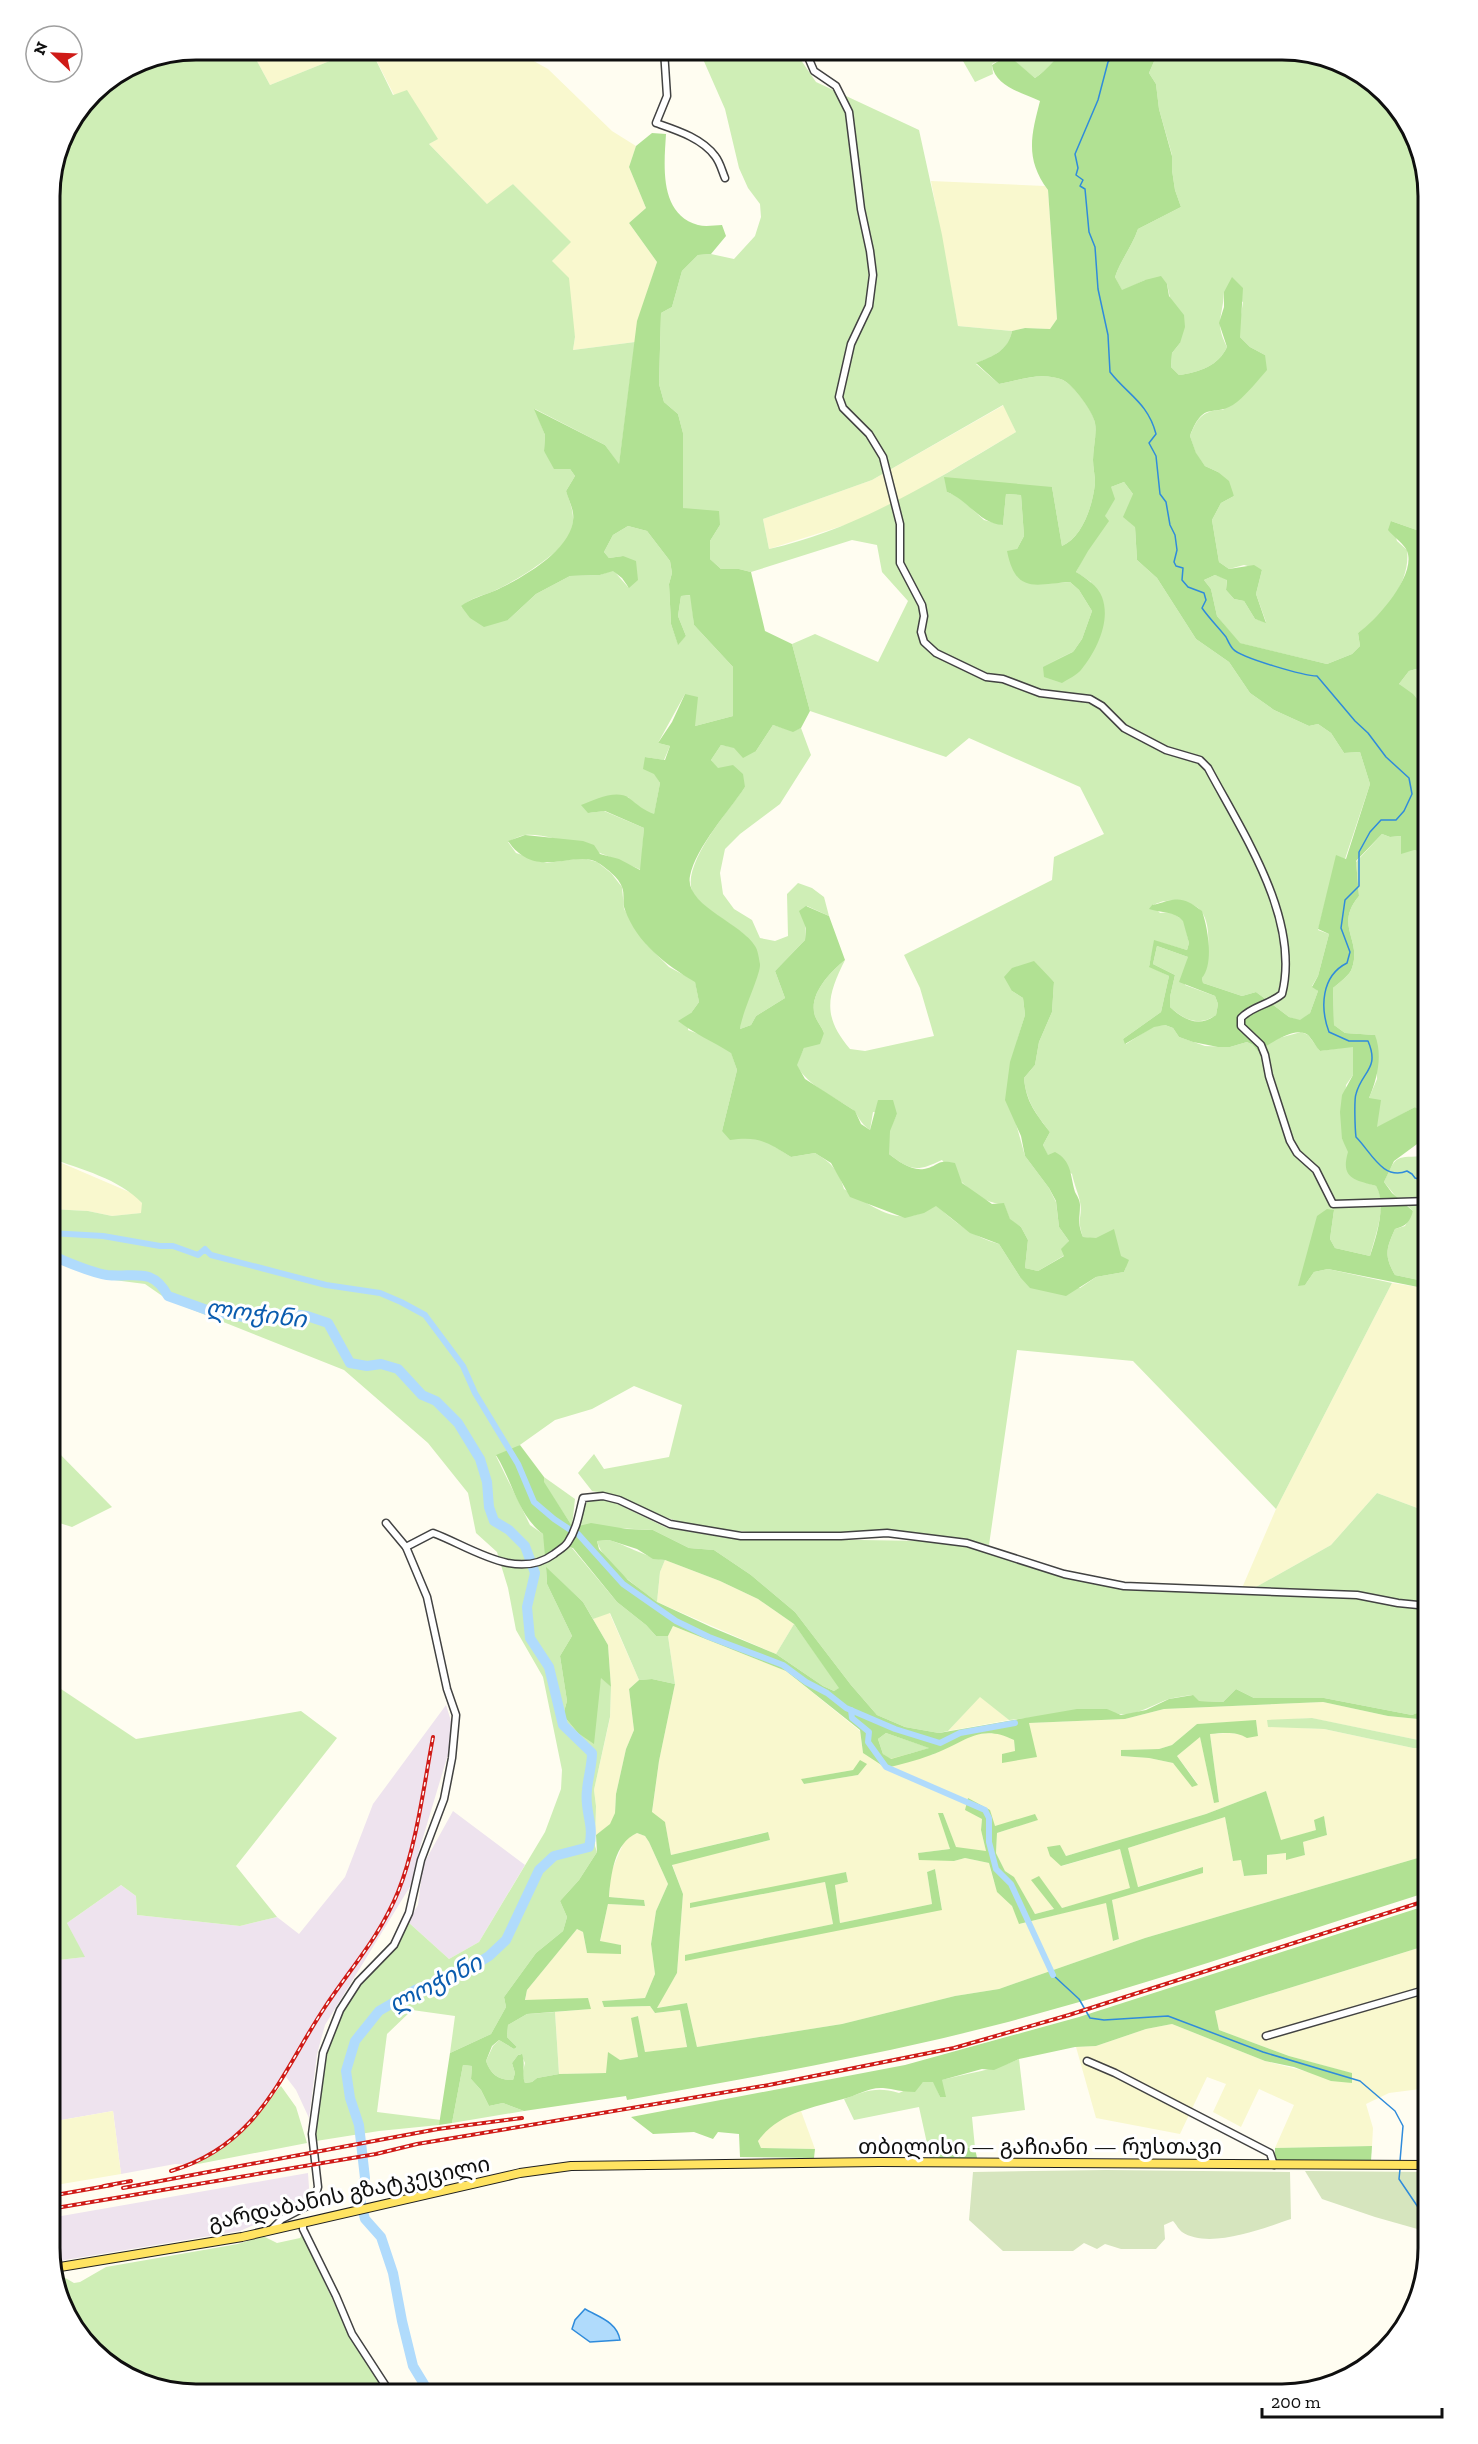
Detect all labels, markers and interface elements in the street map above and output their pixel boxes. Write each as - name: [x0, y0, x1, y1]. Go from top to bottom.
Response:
- north arrow: [24, 24, 84, 84]
- text: N: [30, 39, 52, 58]
- water label: ლოჭინი: [204, 1292, 309, 1334]
- water label: ლოჭინი: [383, 1947, 488, 2019]
- street label: თბილისი — გაჩიანი — რუსთავი: [858, 2133, 1222, 2160]
- street label: გარდაბანის გზატკეცილი: [206, 2150, 492, 2236]
- scale bar: [1262, 2381, 1442, 2419]
- text: 200 m: [1271, 2391, 1321, 2413]

